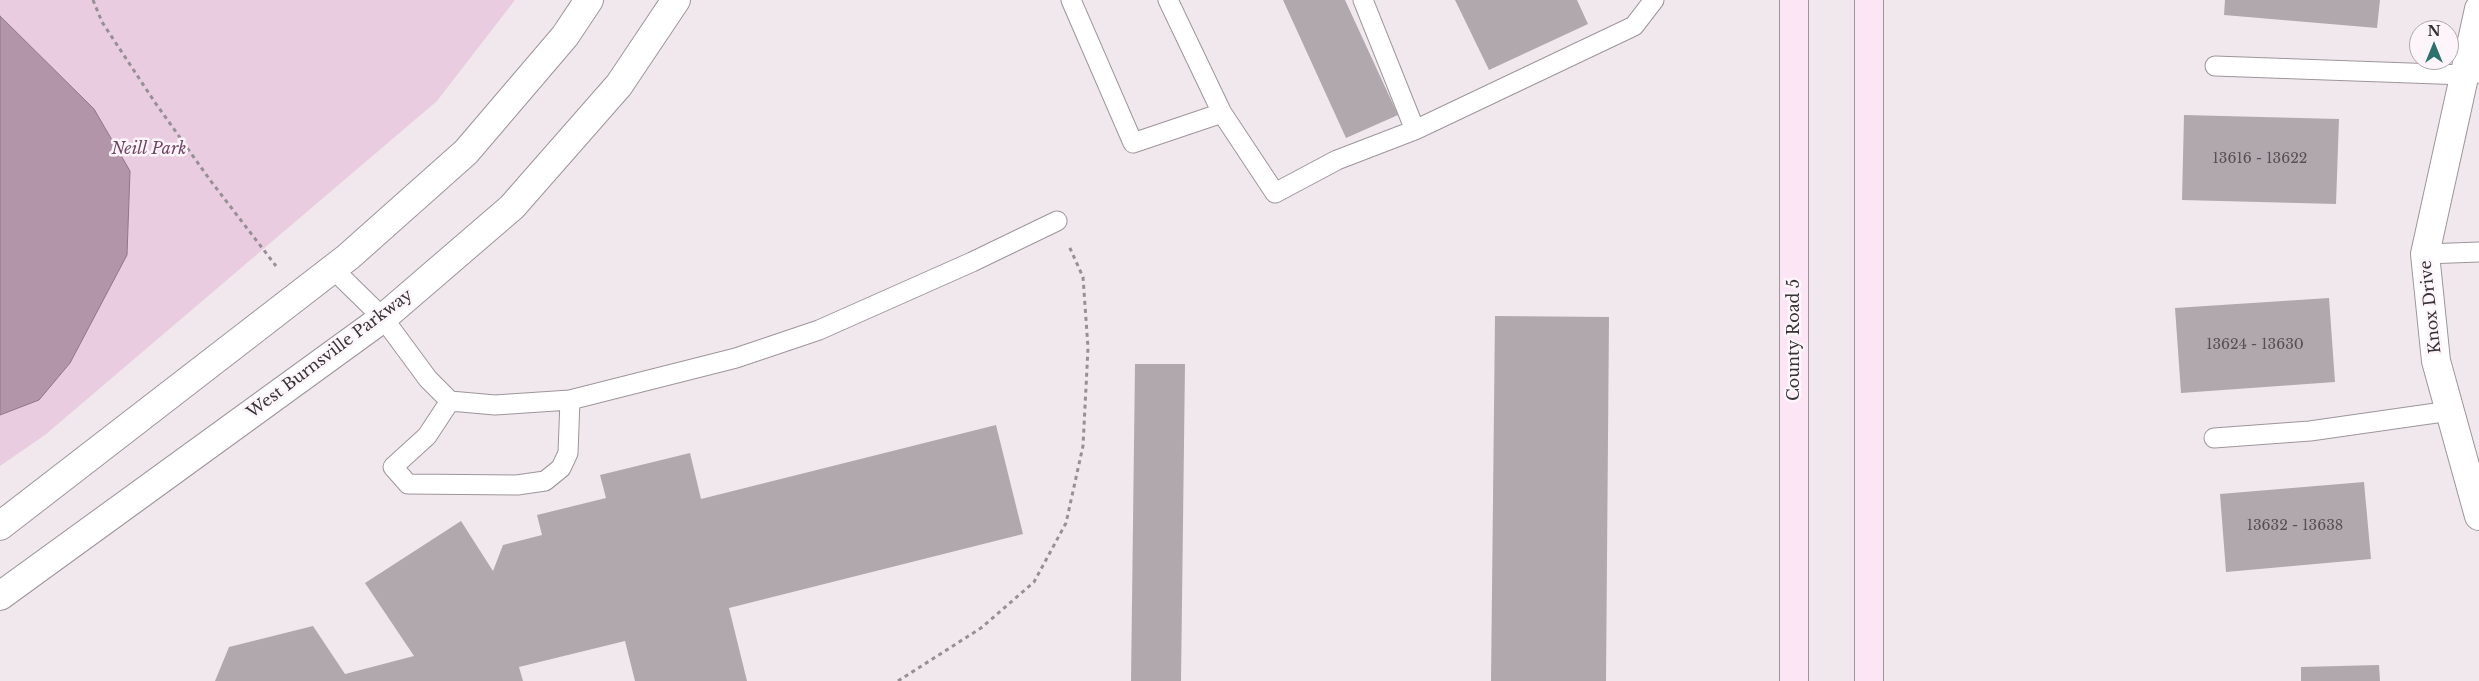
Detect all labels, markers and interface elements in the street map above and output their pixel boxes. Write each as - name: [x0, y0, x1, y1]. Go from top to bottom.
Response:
- north arrow: [2409, 20, 2459, 70]
- text: N: [2427, 22, 2441, 40]
- park label: Neill Park: [112, 139, 186, 159]
- house number: 13616 - 13622: [2213, 151, 2307, 167]
- street label: Knox Drive: [2417, 259, 2445, 355]
- street label: County Road 5: [1784, 279, 1804, 401]
- street label: West Burnsville Parkway: [244, 286, 416, 422]
- house number: 13624 - 13630: [2206, 337, 2304, 353]
- house number: 13632 - 13638: [2247, 518, 2343, 534]

